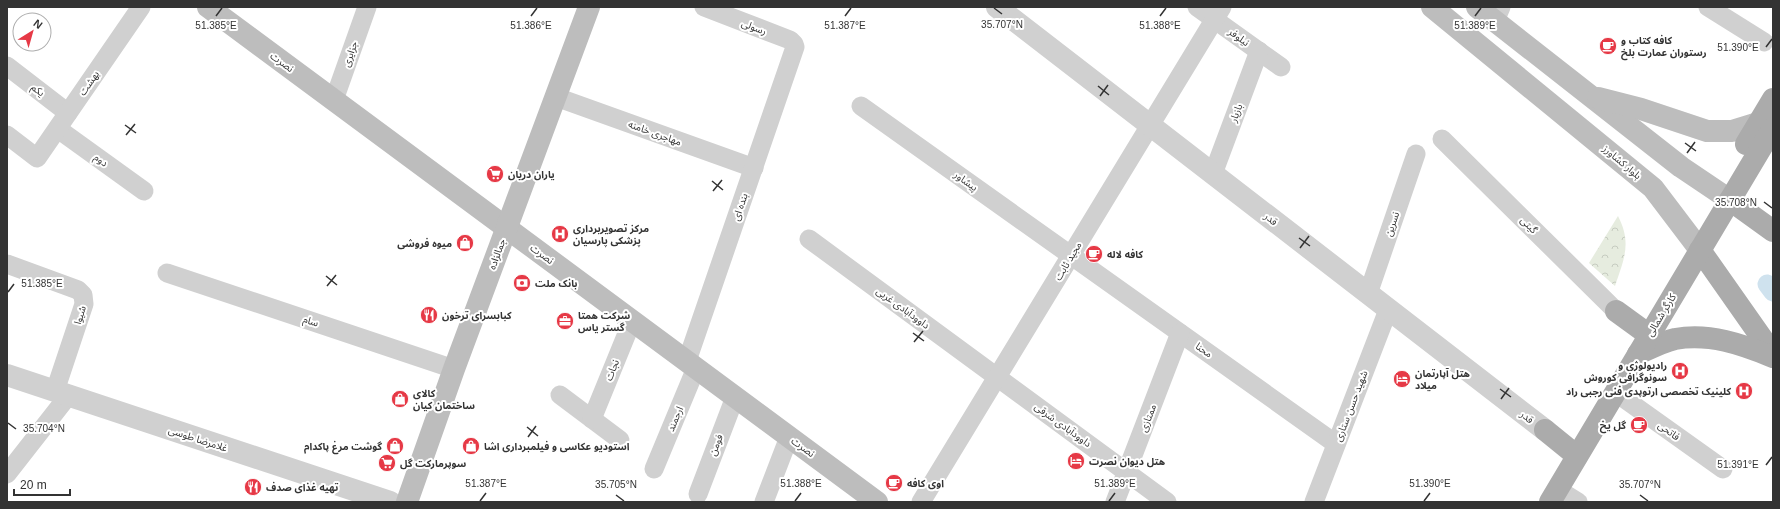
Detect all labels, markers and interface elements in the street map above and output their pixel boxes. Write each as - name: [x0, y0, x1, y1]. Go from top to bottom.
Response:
- north arrow: [12, 12, 52, 52]
- text: N: [31, 17, 45, 31]
- street label: رسولی: [740, 17, 768, 38]
- text: 35.707°N: [981, 19, 1023, 30]
- text: 51.385°E: [195, 20, 237, 31]
- text: 51.386°E: [510, 20, 552, 31]
- text: 51.387°E: [824, 20, 866, 31]
- text: 51.388°E: [1139, 20, 1181, 31]
- text: 51.389°E: [1454, 20, 1496, 31]
- street label: نیلوفر: [1225, 25, 1252, 49]
- place label: کافه کتاب و رستوران عمارت بلخ: [1621, 34, 1706, 61]
- cafe icon: کافه کتاب و رستوران عمارت بلخ: [1598, 36, 1618, 56]
- street label: جزایری: [340, 40, 361, 69]
- text: 51.390°E: [1717, 42, 1759, 53]
- street label: نصرت: [268, 50, 296, 75]
- street label: بهشت: [77, 68, 102, 97]
- street label: یکم: [28, 81, 47, 100]
- street label: بازیار: [1227, 102, 1246, 125]
- street label: مهاجری خامنه: [627, 118, 683, 149]
- street label: بلوار کشاورز: [1599, 142, 1644, 182]
- street label: دوم: [90, 151, 110, 171]
- supermarket icon: یاران دریان: [485, 164, 505, 184]
- street label: پیشاور: [951, 168, 980, 194]
- place label: یاران دریان: [508, 169, 555, 181]
- street label: بنده ای: [730, 192, 750, 222]
- text: 35.708°N: [1715, 197, 1757, 208]
- street label: قدر: [1261, 210, 1280, 229]
- street label: نسرین: [1383, 210, 1402, 238]
- street label: گیتی: [1518, 214, 1540, 236]
- place label: مرکز تصویربرداری پزشکی پارسیان: [573, 223, 649, 247]
- hospital icon: مرکز تصویربرداری پزشکی پارسیان: [550, 224, 570, 244]
- shop icon: میوه فروشی: [455, 233, 475, 253]
- place label: میوه فروشی: [397, 237, 452, 250]
- street label: جمالزاده: [486, 237, 509, 271]
- street label: مجید ثابت: [1052, 240, 1084, 282]
- street label: نصرت: [528, 242, 556, 267]
- cafe icon: کافه لاله: [1084, 244, 1104, 264]
- place label: کافه لاله: [1107, 248, 1143, 260]
- bank icon: بانک ملت: [512, 273, 532, 293]
- text: 51.385°E: [21, 278, 63, 289]
- place label: بانک ملت: [535, 278, 578, 290]
- street label: داوودآبادی غربی: [874, 285, 932, 332]
- street label: کارگر شمالی: [1644, 291, 1679, 339]
- street label: شیوا: [72, 304, 89, 326]
- restaurant icon: کبابسرای ترخون: [419, 305, 439, 325]
- place label: کبابسرای ترخون: [442, 310, 512, 322]
- place label: شرکت همتا گستر یاس: [578, 310, 630, 334]
- office icon: شرکت همتا گستر یاس: [555, 311, 575, 331]
- street label: سام: [301, 313, 320, 332]
- street label: محنا: [1193, 340, 1215, 360]
- street label: نجات: [603, 358, 621, 382]
- place label: رادیولوژی و سونوگرافی کوروش: [1584, 360, 1667, 384]
- hospital icon: رادیولوژی و سونوگرافی کوروش: [1670, 361, 1690, 381]
- place label: هتل آپارتمان میلاد: [1415, 368, 1470, 392]
- street label: شهید حسن ستاری: [1332, 369, 1371, 443]
- hotel icon: هتل آپارتمان میلاد: [1392, 369, 1412, 389]
- hospital icon: کلینیک تخصصی ارتوپدی فنی رجبی راد: [1734, 381, 1754, 401]
- place label: کلینیک تخصصی ارتوپدی فنی رجبی راد: [1566, 385, 1731, 398]
- place label: کالای ساختمان کیان: [413, 388, 475, 412]
- shop icon: کالای ساختمان کیان: [390, 389, 410, 409]
- street label: داوودآبادی شرقی: [1032, 401, 1094, 450]
- street label: ممتازی: [1138, 403, 1159, 434]
- street label: ارجمند: [665, 405, 686, 434]
- street label: قدر: [1517, 408, 1536, 427]
- cafe icon: گل یخ: [1629, 415, 1649, 435]
- street label: فاتحی: [1656, 419, 1682, 443]
- place label: گل یخ: [1600, 420, 1626, 434]
- text: 35.704°N: [23, 423, 65, 434]
- street label: غلامرضا طوسی: [167, 424, 229, 455]
- street label: فومن: [707, 432, 726, 457]
- street label: نصرت: [789, 435, 817, 460]
- shop icon: گوشت مرغ پاکدام: [385, 436, 405, 456]
- shop icon: استودیو عکاسی و فیلمبرداری اشا: [461, 436, 481, 456]
- place label: گوشت مرغ پاکدام: [304, 440, 382, 455]
- place label: استودیو عکاسی و فیلمبرداری اشا: [484, 440, 630, 453]
- hotel icon: هتل دیوان نصرت: [1066, 451, 1086, 471]
- supermarket icon: سوپرمارکت گل: [377, 453, 397, 473]
- place label: هتل دیوان نصرت: [1089, 456, 1166, 468]
- place label: سوپرمارکت گل: [400, 458, 466, 470]
- text: 51.391°E: [1717, 459, 1759, 470]
- scale bar: [14, 471, 70, 497]
- cafe icon: اوی کافه: [884, 473, 904, 493]
- restaurant icon: تهیه غذای صدف: [243, 477, 263, 497]
- place label: اوی کافه: [907, 477, 944, 490]
- text: 20 m: [20, 478, 47, 492]
- text: 51.387°E: [465, 478, 507, 489]
- text: 51.388°E: [780, 478, 822, 489]
- text: 51.389°E: [1094, 478, 1136, 489]
- text: 51.390°E: [1409, 478, 1451, 489]
- text: 35.705°N: [595, 479, 637, 490]
- text: 35.707°N: [1619, 479, 1661, 490]
- place label: تهیه غذای صدف: [266, 481, 339, 494]

